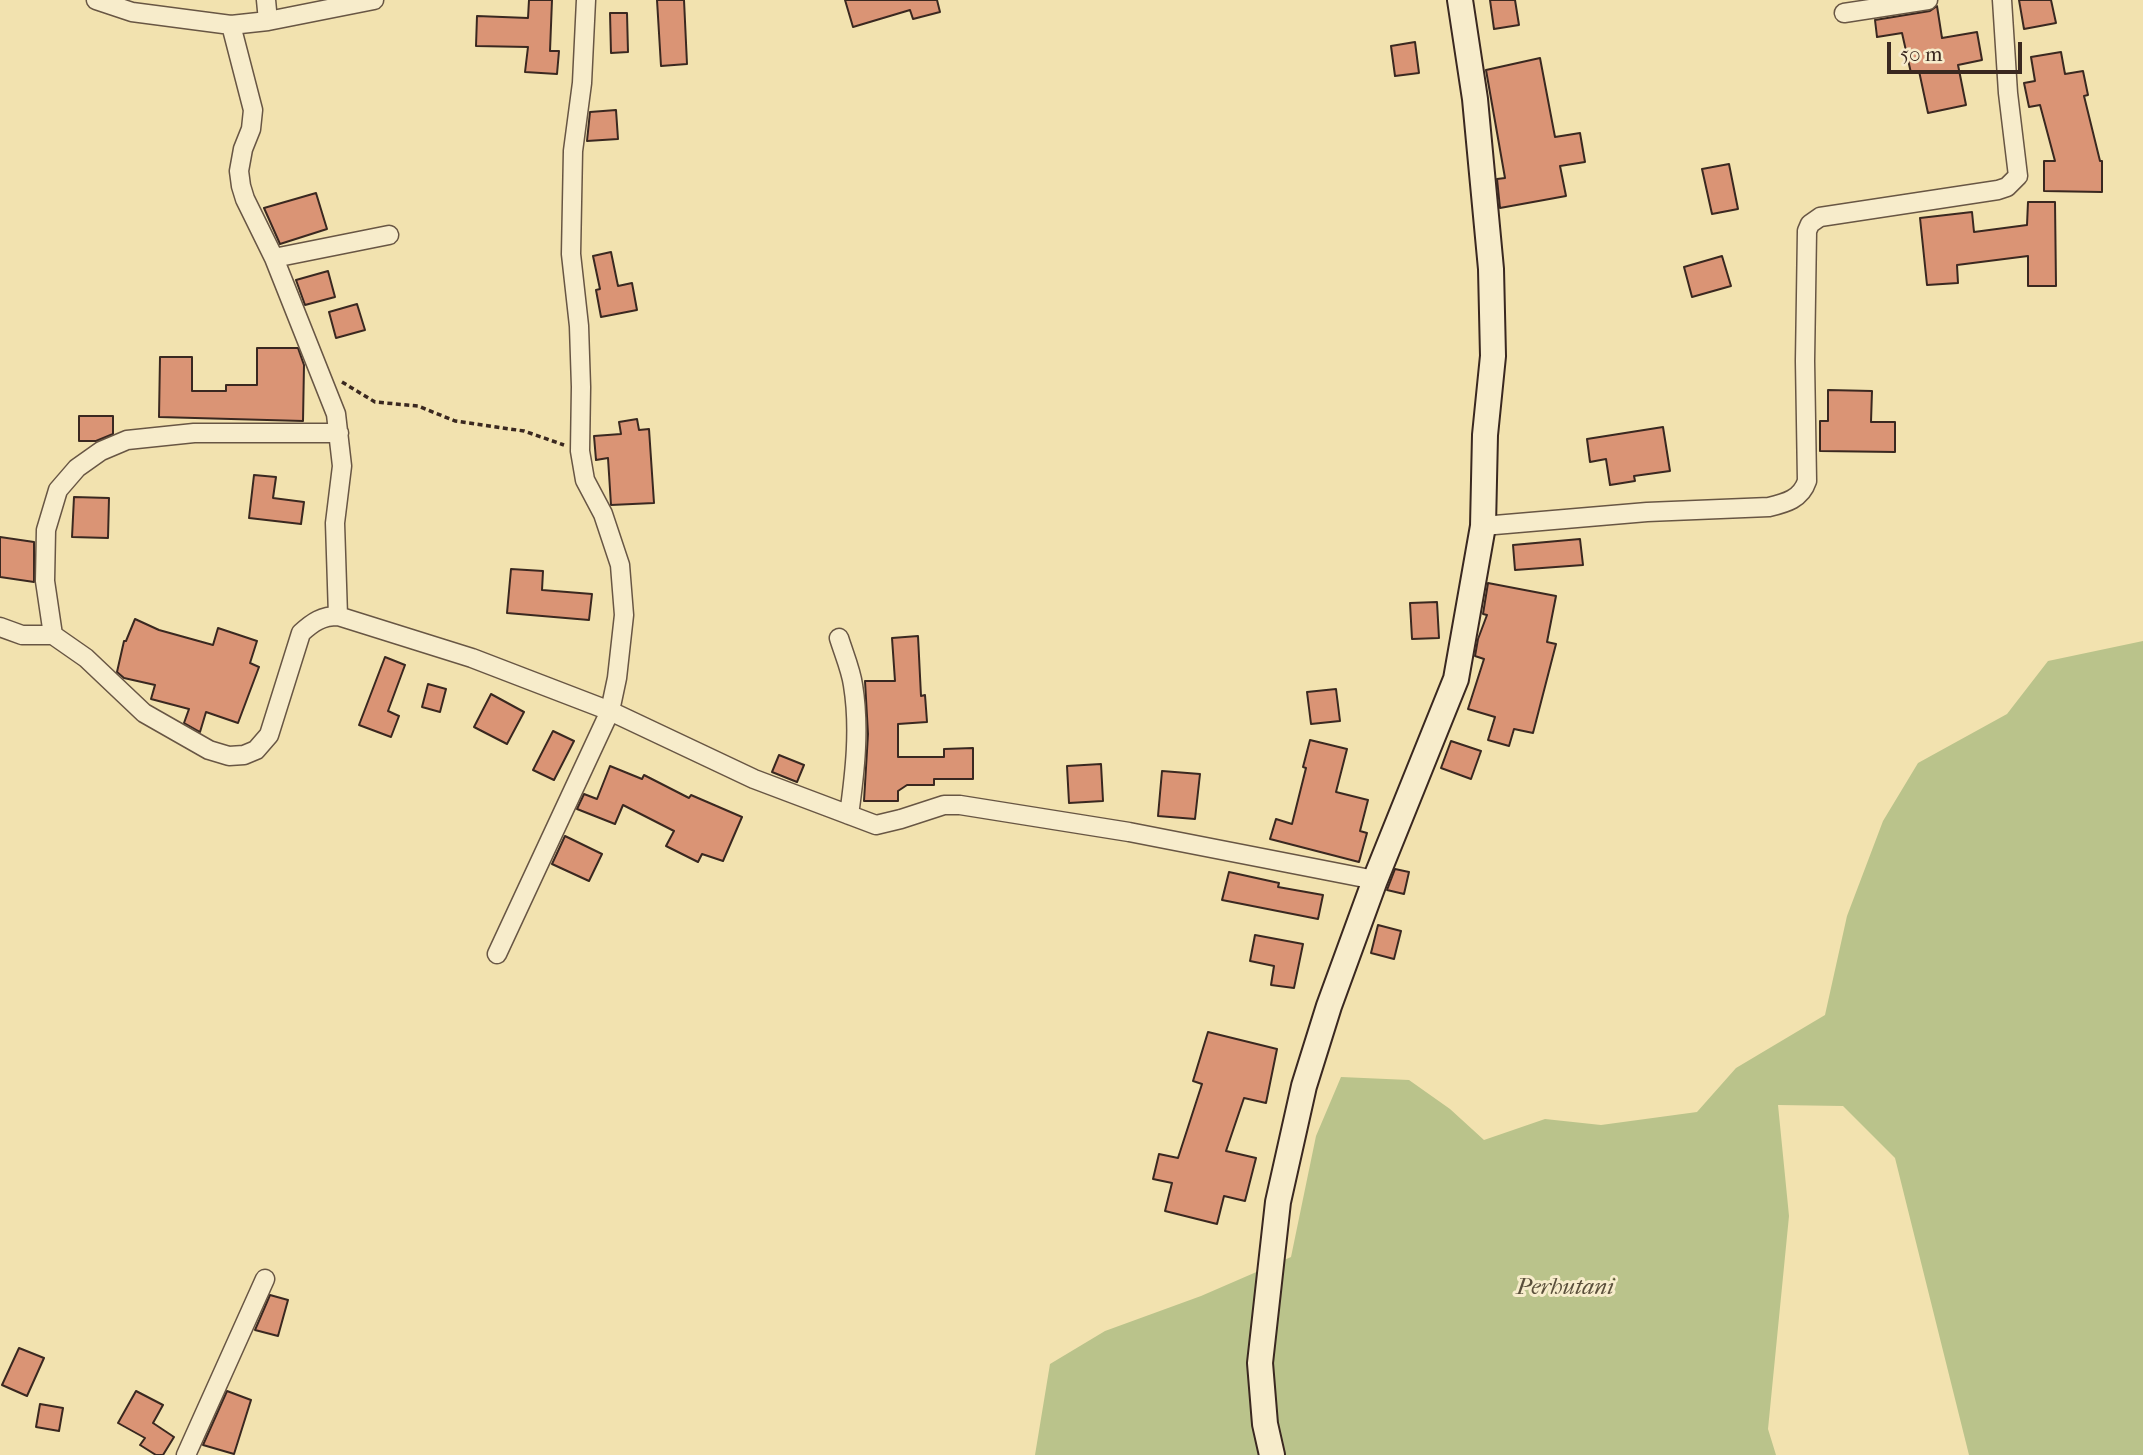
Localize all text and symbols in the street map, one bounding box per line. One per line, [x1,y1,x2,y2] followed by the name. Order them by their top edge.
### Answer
[1891,28,2026,72] scale bar
[1900,42,1943,66] text: 50 m
[1516,1274,1614,1302] park label: Perhutani

